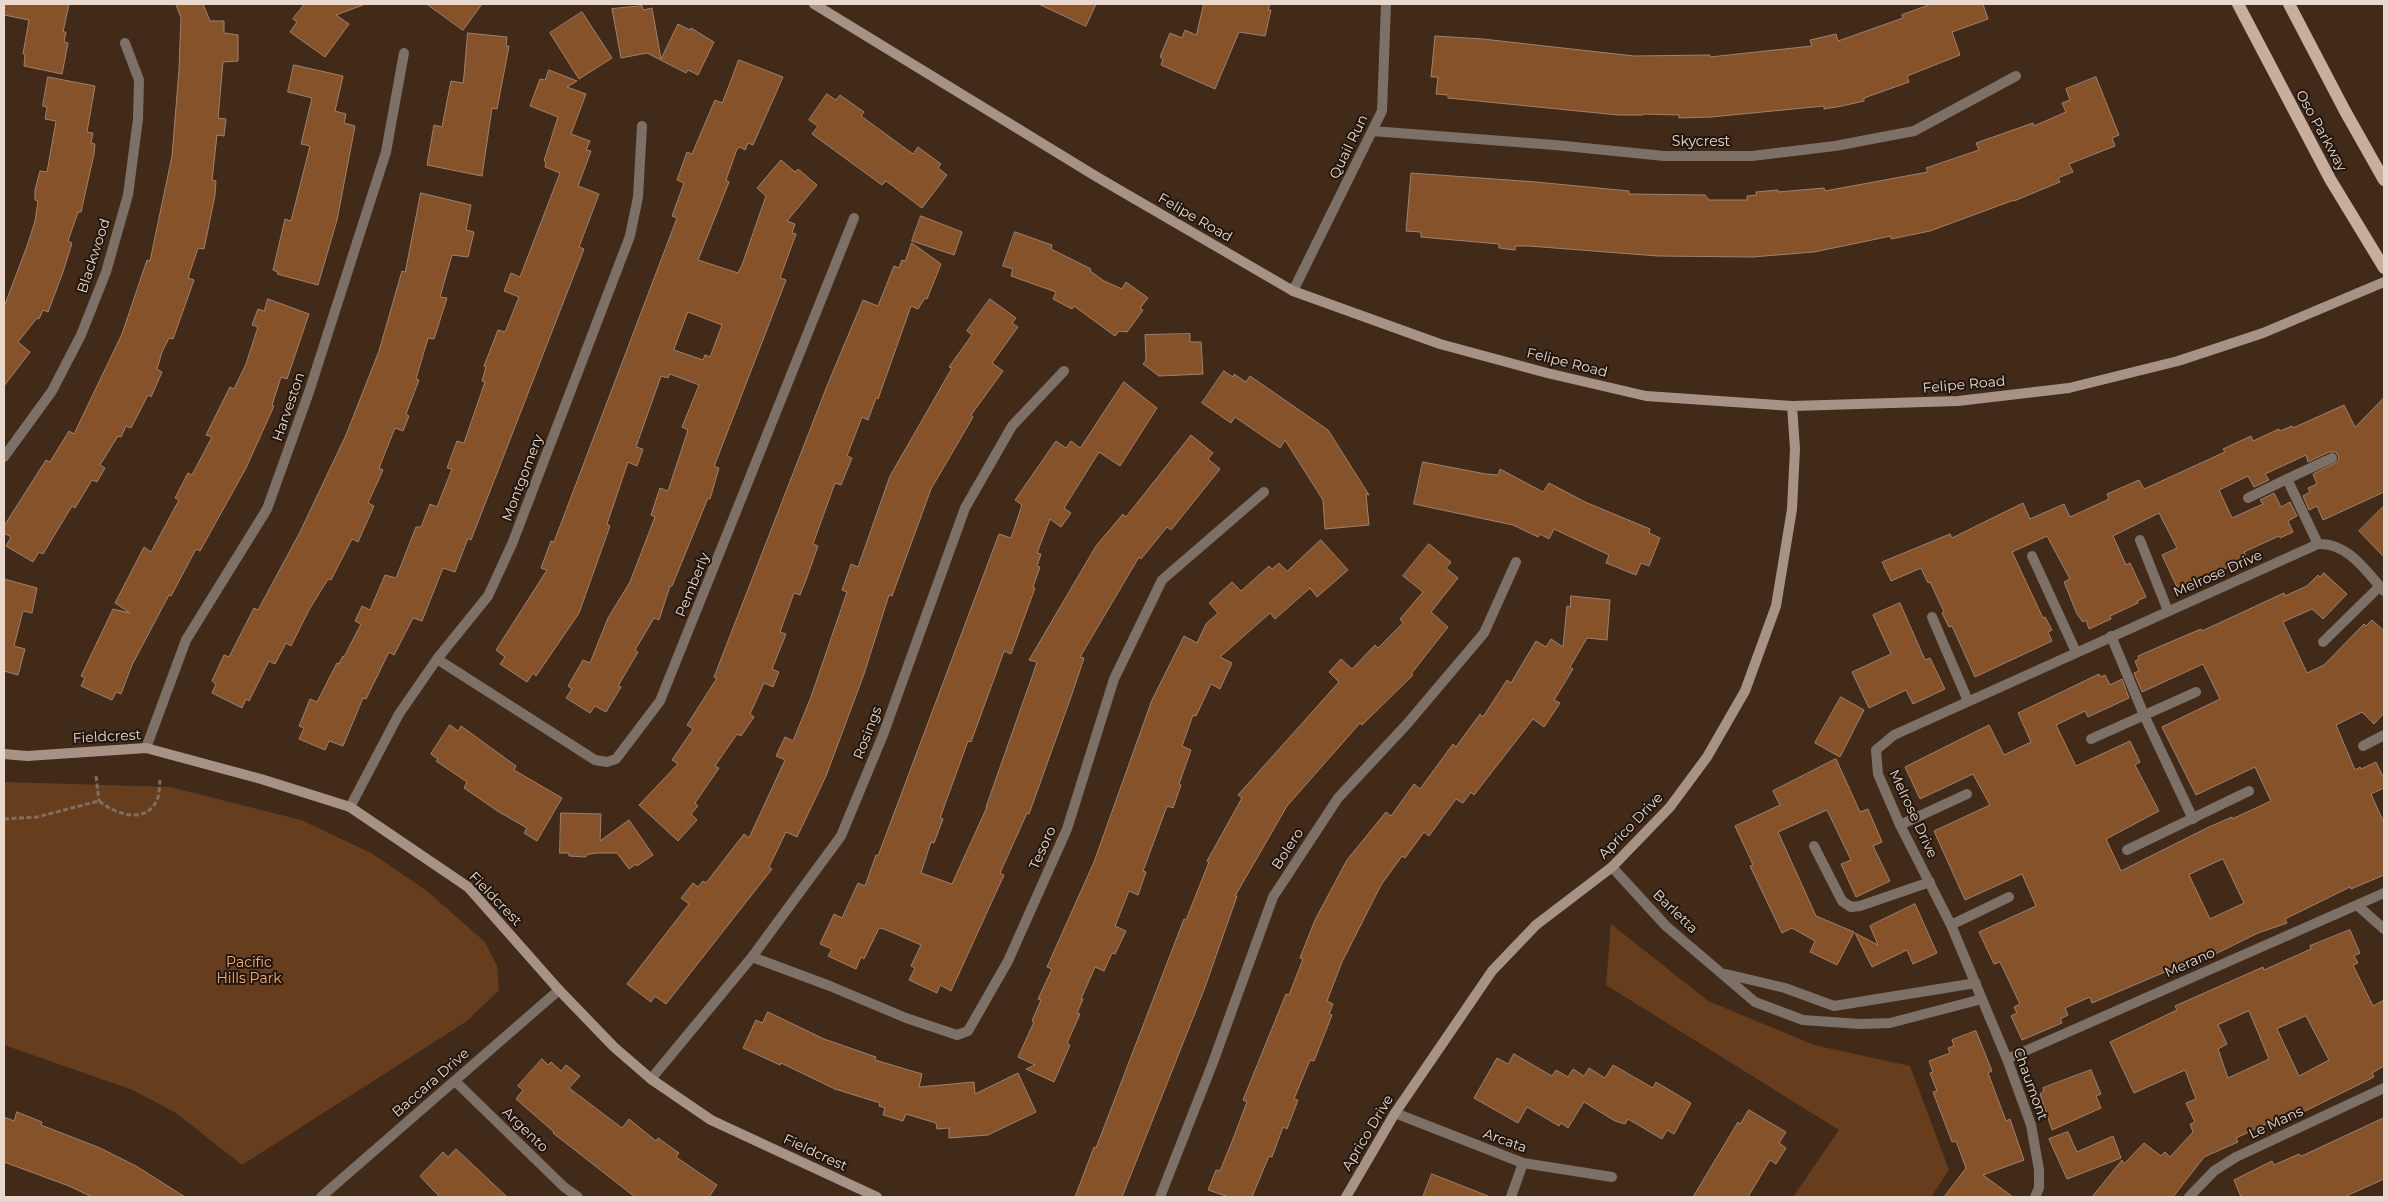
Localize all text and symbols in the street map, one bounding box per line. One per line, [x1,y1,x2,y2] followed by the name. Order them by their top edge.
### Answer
[2292,87,2350,175] street label: Oso Parkway
[1326,112,1372,182] street label: Quail Run
[1672,134,1730,150] street label: Skycrest
[1155,190,1235,246] street label: Felipe Road
[74,217,114,295] street label: Blackwood
[1525,345,1609,381] street label: Felipe Road
[269,370,309,444] street label: Harveston
[1922,373,2006,397] street label: Felipe Road
[499,432,547,524] street label: Montgomery
[2171,547,2265,601] street label: Melrose Drive
[672,550,714,620] street label: Pemberly
[850,704,886,762] street label: Rosings
[72,727,142,747] street label: Fieldcrest
[1885,767,1941,861] street label: Melrose Drive
[1595,789,1667,863] street label: Aprico Drive
[1026,824,1060,872] street label: Tesoro
[1268,825,1308,873] street label: Bolero
[465,868,525,930] street label: Fieldcrest
[1649,887,1701,937] street label: Barletta
[2162,944,2218,982] street label: Merano
[216,955,282,988] park label: Pacific Hills Park
[389,1045,473,1121] street label: Baccara Drive
[2009,1045,2051,1123] street label: Chaumont
[1339,1092,1397,1174] street label: Aprico Drive
[2246,1103,2306,1143] street label: Le Mans
[499,1104,551,1156] street label: Argento
[1481,1125,1529,1157] street label: Arcata
[780,1131,850,1175] street label: Fieldcrest

